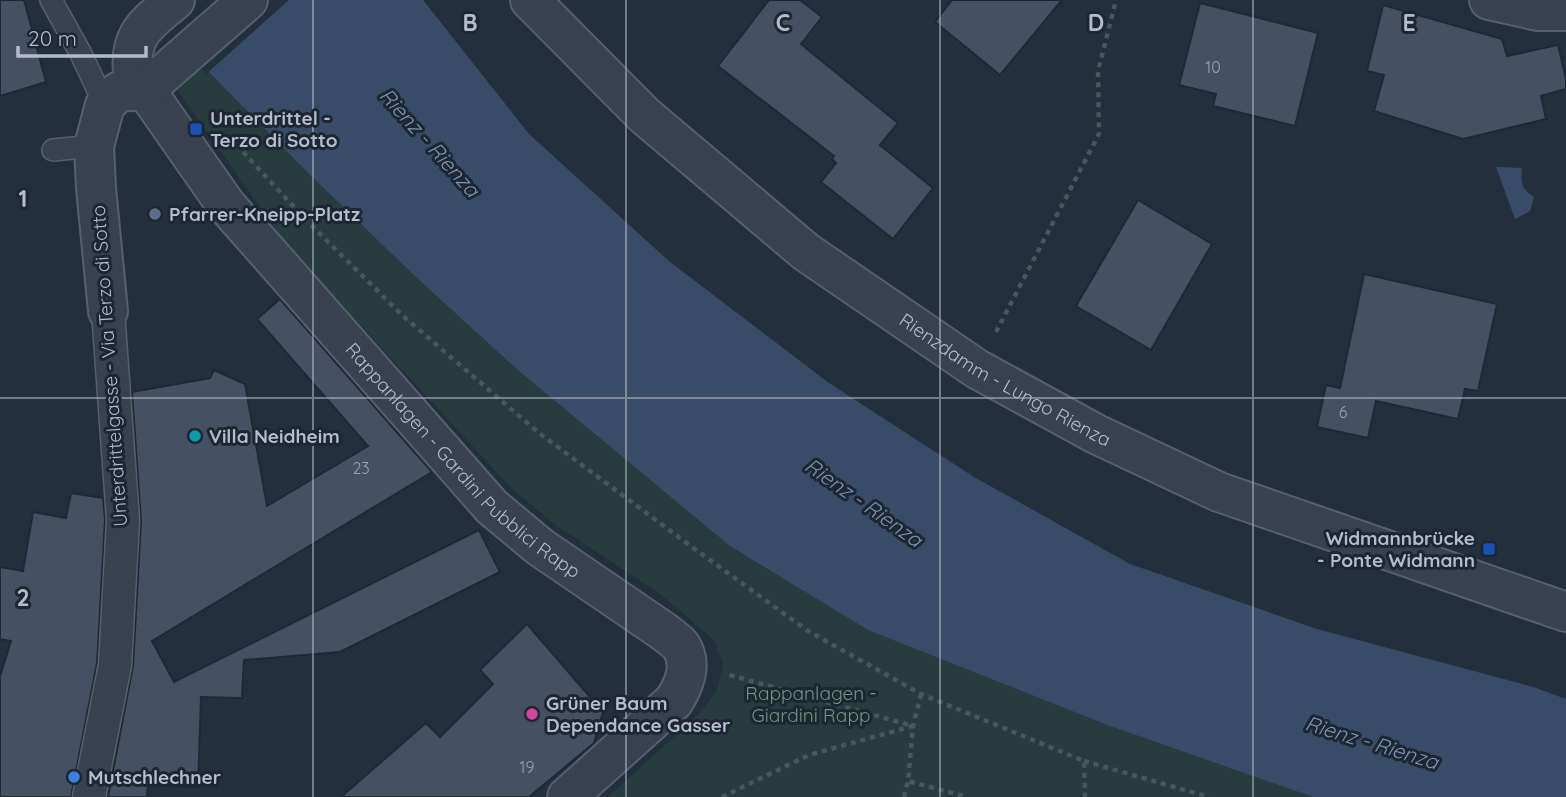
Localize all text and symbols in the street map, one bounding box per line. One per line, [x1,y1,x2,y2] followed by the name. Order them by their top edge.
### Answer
[462,8,478,37] text: B
[776,8,790,37] text: C
[1088,8,1104,37] text: D
[1402,8,1416,37] text: E
[18,14,145,58] scale bar
[28,25,77,51] text: 20 m
[1205,57,1221,77] house number: 10
[374,82,487,203] water label: Rienz - Rienza
[210,106,338,152] place label: Unterdrittel - Terzo di Sotto
[188,121,204,137] marker: Unterdrittel - Terzo di Sotto
[19,184,27,213] text: 1
[169,202,360,226] place label: Pfarrer-Kneipp-Platz
[86,204,132,528] street label: Unterdrittelgasse - Via Terzo di Sotto
[147,206,163,222] marker: Pfarrer-Kneipp-Platz
[895,307,1115,451] street label: Rienzdamm - Lungo Rienza
[341,337,585,583] street label: Rappanlagen - Gardini Pubblici Rapp
[1339,402,1348,422] house number: 6
[209,424,340,448] place label: Villa Neidheim
[187,428,203,444] marker: Villa Neidheim
[800,452,929,553] water label: Rienz - Rienza
[352,458,370,478] house number: 23
[1317,526,1475,572] place label: Widmannbrücke - Ponte Widmann
[1481,541,1497,557] marker: Widmannbrücke - Ponte Widmann
[16,583,30,612] text: 2
[745,681,877,727] park label: Rappanlagen - Giardini Rapp
[546,691,730,737] place label: Grüner Baum Dependance Gasser
[524,706,540,722] marker: Grüner Baum Dependance Gasser
[1302,709,1443,775] water label: Rienz - Rienza
[520,757,534,777] house number: 19
[88,765,221,789] place label: Mutschlechner
[66,769,82,785] marker: Mutschlechner

